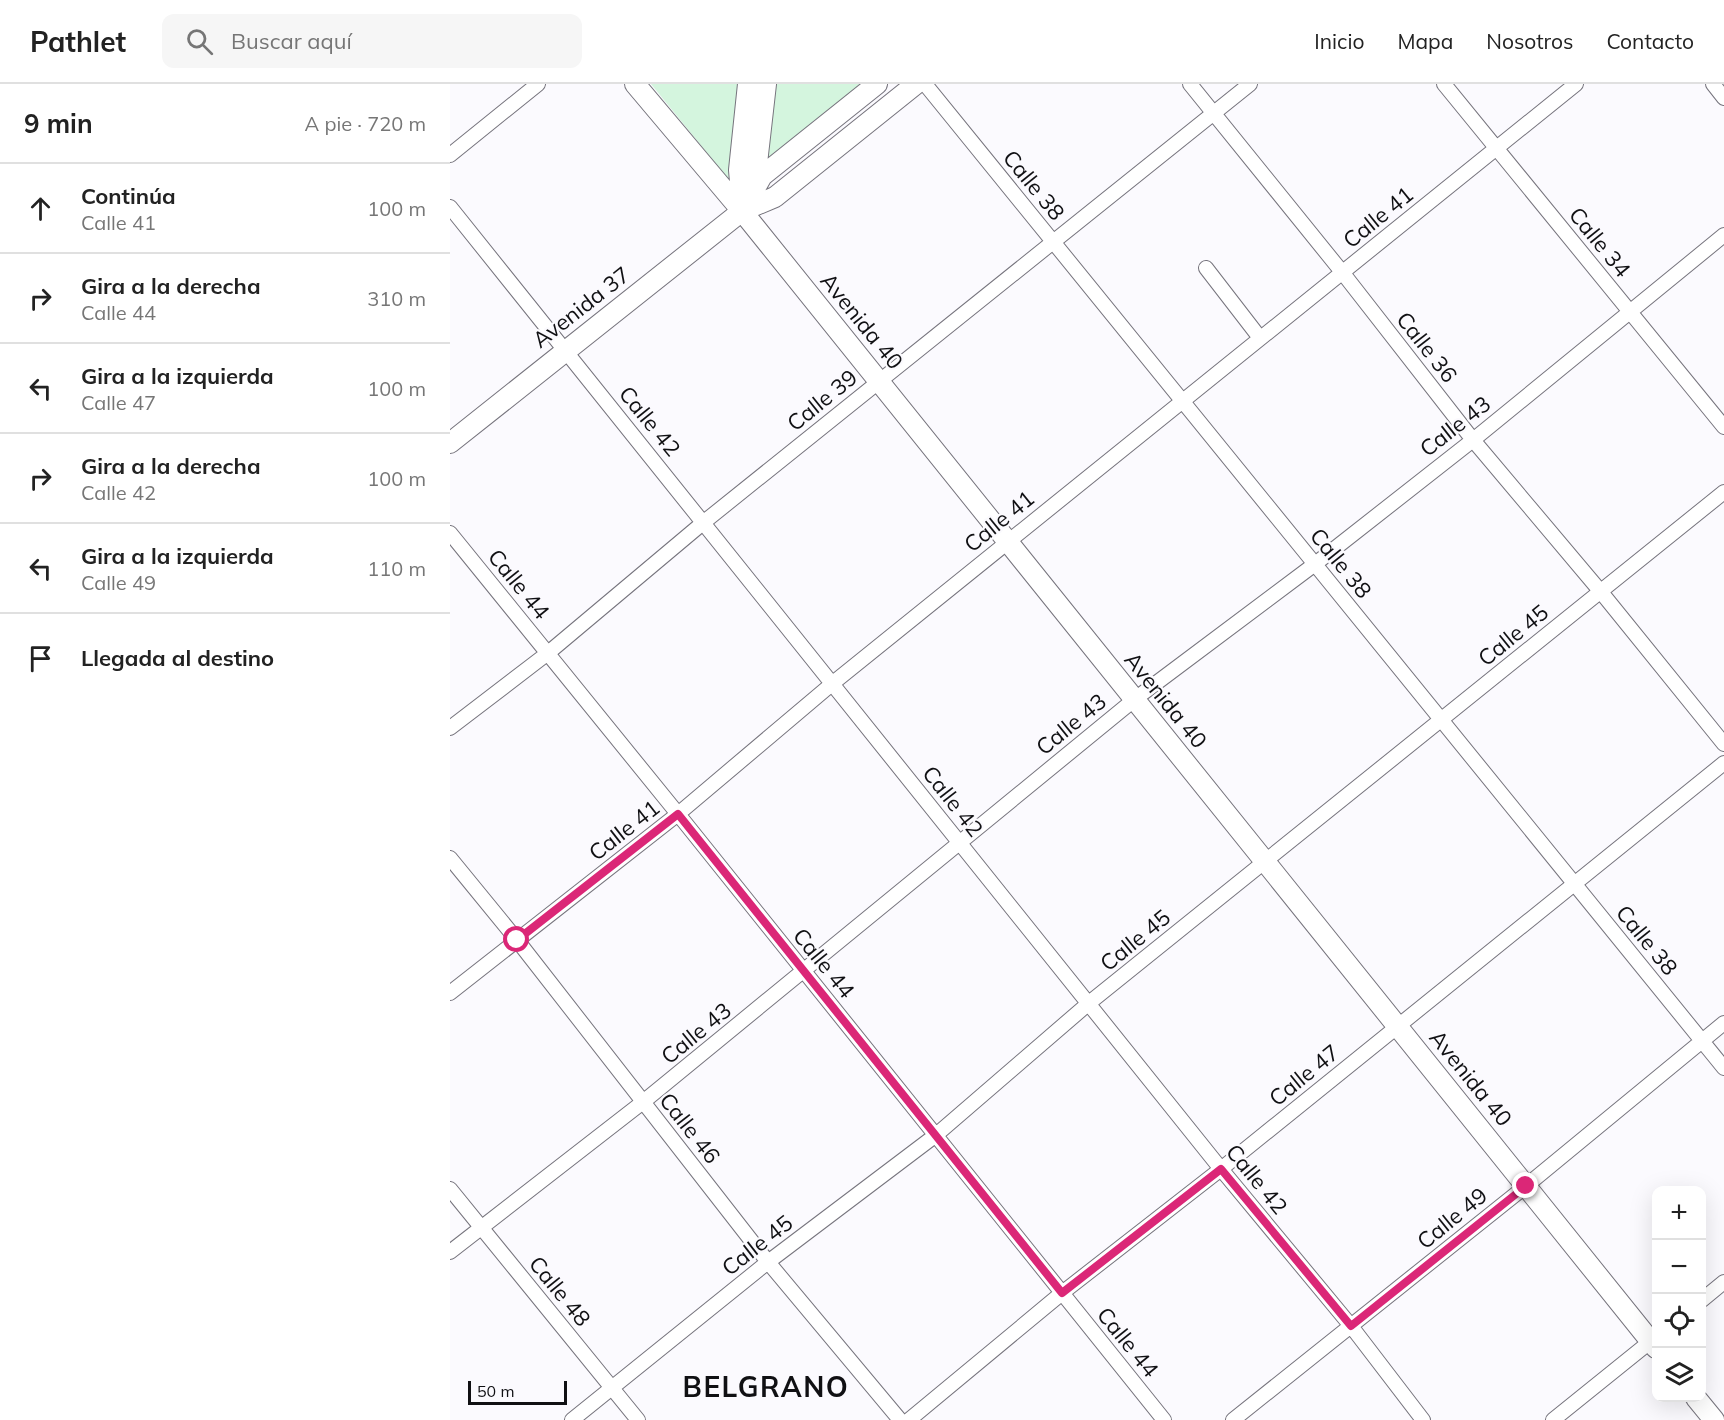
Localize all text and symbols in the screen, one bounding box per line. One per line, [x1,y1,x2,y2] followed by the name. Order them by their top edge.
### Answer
[162,14,582,68] search box
[30,24,126,59] text: Pathlet
[183,25,216,58] icon: search
[231,27,352,55] text: Buscar aquí
[1314,28,1364,54] text: Inicio
[1397,28,1453,54] text: Mapa
[1486,28,1573,54] text: Nosotros
[1606,28,1694,54] text: Contacto
[24,107,93,140] text: 9 min
[305,111,426,136] text: A pie · 720 m
[997,144,1071,226] street label: Calle 38
[1337,180,1419,254] street label: Calle 41
[81,182,176,210] text: Continúa
[24,192,57,225] icon: ahead
[367,196,426,221] text: 100 m
[1563,201,1637,283] street label: Calle 34
[81,210,156,235] text: Calle 41
[527,260,635,354] street label: Avenida 37
[815,267,909,375] street label: Avenida 40
[81,272,261,300] text: Gira a la derecha
[24,282,57,315] icon: right
[367,286,426,311] text: 310 m
[81,300,156,325] text: Calle 44
[1391,306,1463,388] street label: Calle 36
[81,362,274,390] text: Gira a la izquierda
[781,363,863,437] street label: Calle 39
[24,372,57,405] icon: left
[367,376,426,401] text: 100 m
[613,380,687,462] street label: Calle 42
[81,390,156,415] text: Calle 47
[1414,390,1496,462] street label: Calle 43
[81,452,261,480] text: Gira a la derecha
[24,462,57,495] icon: right
[367,466,426,491] text: 100 m
[81,480,156,505] text: Calle 42
[958,484,1040,558] street label: Calle 41
[1304,522,1378,604] street label: Calle 38
[81,542,274,570] text: Gira a la izquierda
[482,543,556,625] street label: Calle 44
[24,552,57,585] icon: left
[367,556,426,581] text: 110 m
[81,570,156,595] text: Calle 49
[1472,598,1554,672] street label: Calle 45
[24,642,57,675] icon: arrive
[81,644,274,672] text: Llegada al destino
[1119,646,1213,754] street label: Avenida 40
[1030,687,1112,761] street label: Calle 43
[917,760,989,842] street label: Calle 42
[583,794,665,866] street label: Calle 41
[1610,899,1684,981] street label: Calle 38
[1094,903,1176,977] street label: Calle 45
[787,922,861,1004] street label: Calle 44
[503,926,529,952] route start
[655,996,737,1070] street label: Calle 43
[1424,1024,1518,1132] street label: Avenida 40
[1263,1038,1345,1112] street label: Calle 47
[654,1087,726,1169] street label: Calle 46
[1220,1138,1294,1220] street label: Calle 42
[1512,1172,1538,1198] route end
[1411,1181,1493,1255] street label: Calle 49
[1652,1186,1706,1402] map controls
[1652,1186,1706,1240] button: +
[716,1209,798,1281] street label: Calle 45
[1652,1240,1706,1294] button: −
[523,1250,597,1332] street label: Calle 48
[1652,1294,1706,1348] button: locate
[1091,1301,1165,1383] street label: Calle 44
[1652,1348,1706,1402] button: layers
[683,1369,849,1404] district label: BELGRANO
[468,1378,567,1406] scale bar
[477,1381,514,1401] text: 50 m

